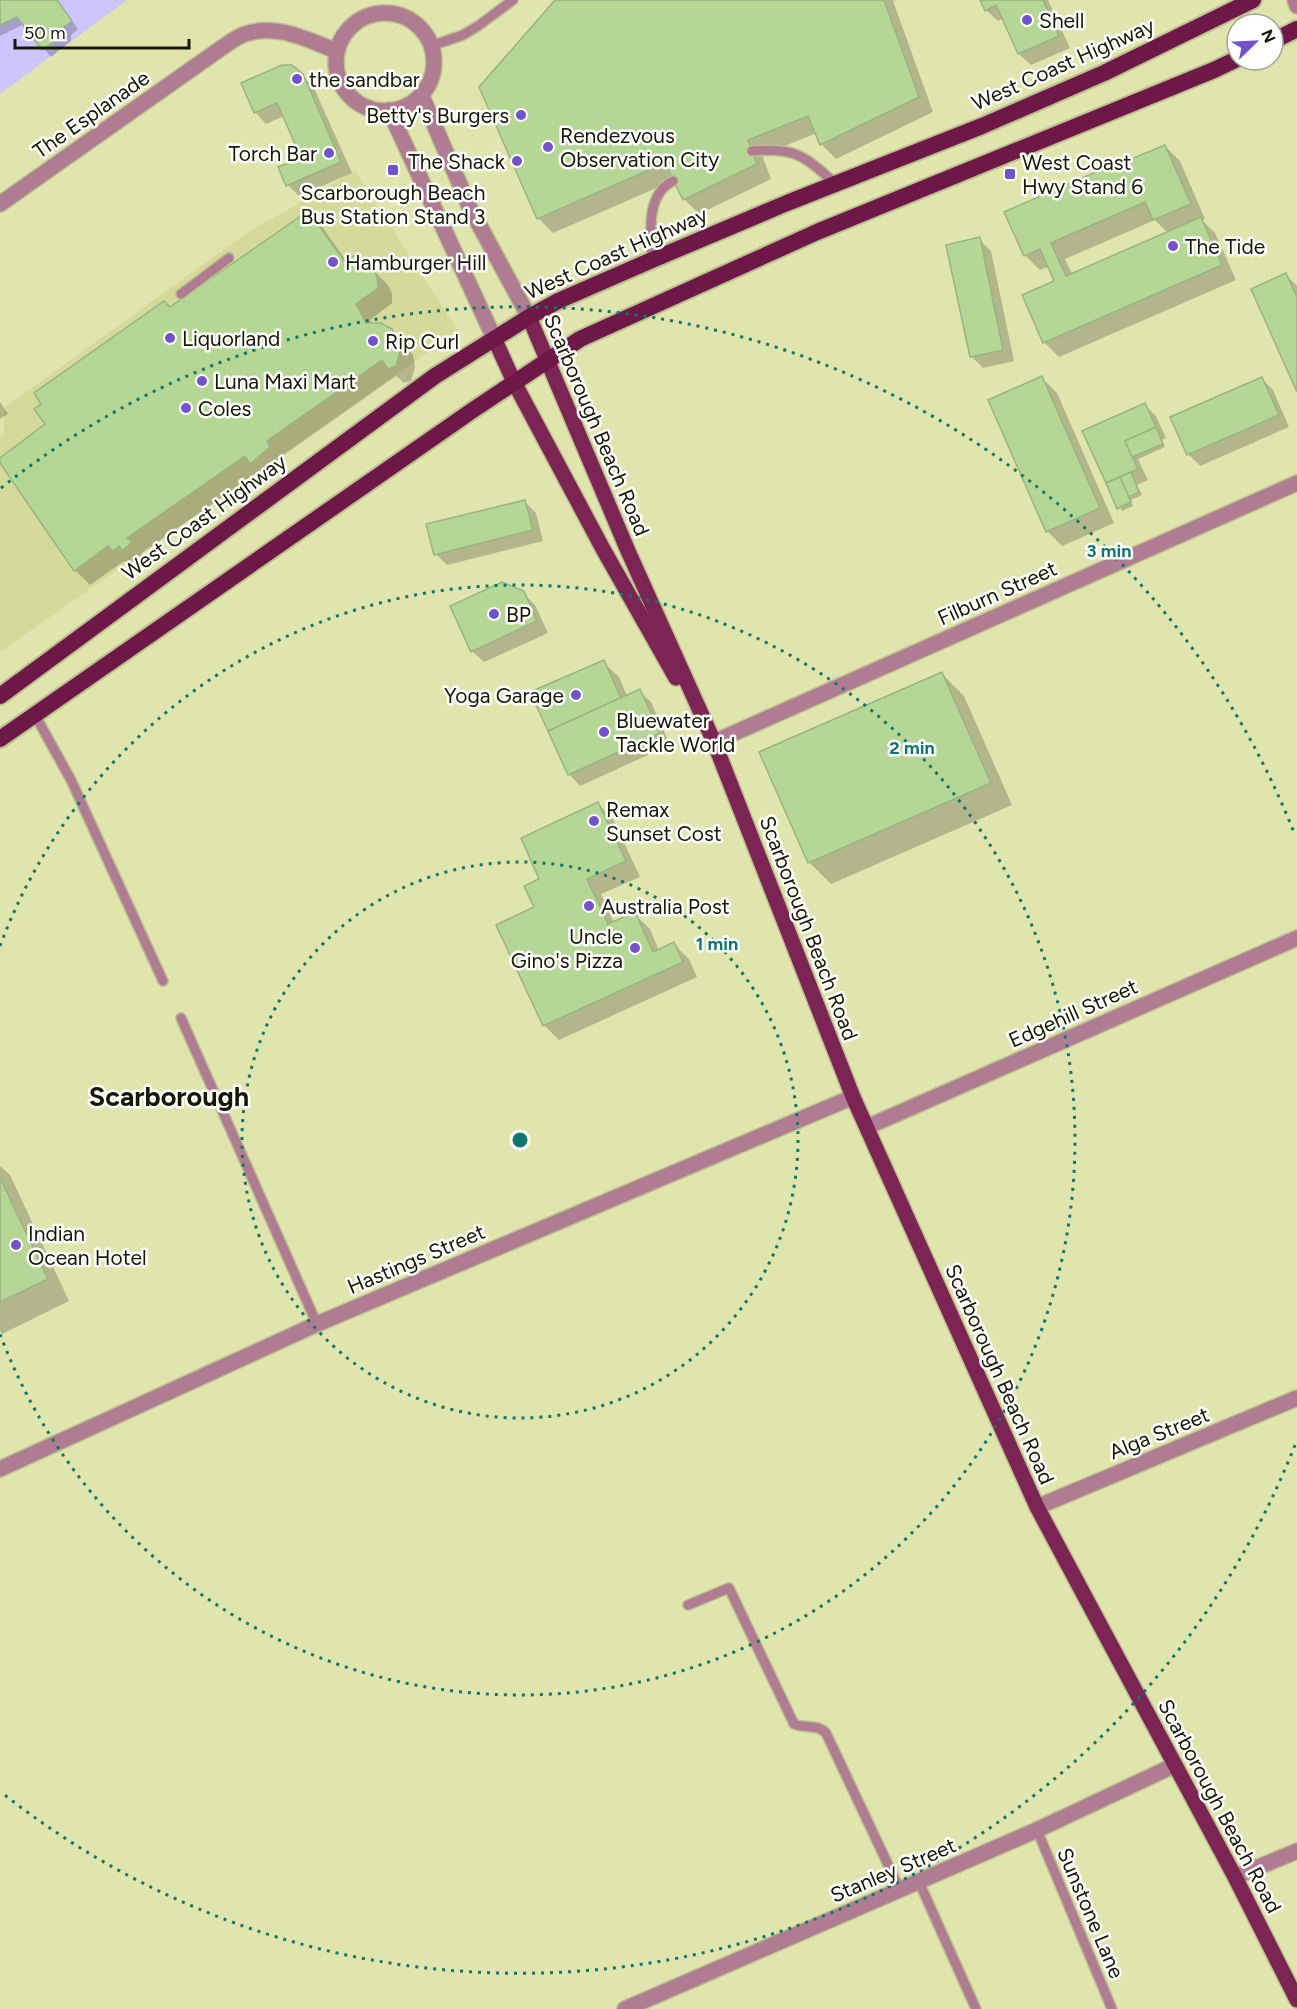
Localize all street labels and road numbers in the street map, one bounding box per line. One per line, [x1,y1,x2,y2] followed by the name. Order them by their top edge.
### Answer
[968,13,1158,115] street label: West Coast Highway
[28,65,154,163] street label: The Esplanade
[521,202,711,304] street label: West Coast Highway
[539,310,655,540] street label: Scarborough Beach Road
[117,449,291,585] street label: West Coast Highway
[934,556,1060,630] street label: Filburn Street
[755,812,863,1044] street label: Scarborough Beach Road
[1005,973,1141,1053] street label: Edgehill Street
[344,1219,489,1299] street label: Hastings Street
[940,1260,1060,1488] street label: Scarborough Beach Road
[1105,1402,1213,1464] street label: Alga Street
[1153,1695,1287,1917] street label: Scarborough Beach Road
[826,1832,960,1908] street label: Stanley Street
[1052,1844,1130,1982] street label: Sunstone Lane

